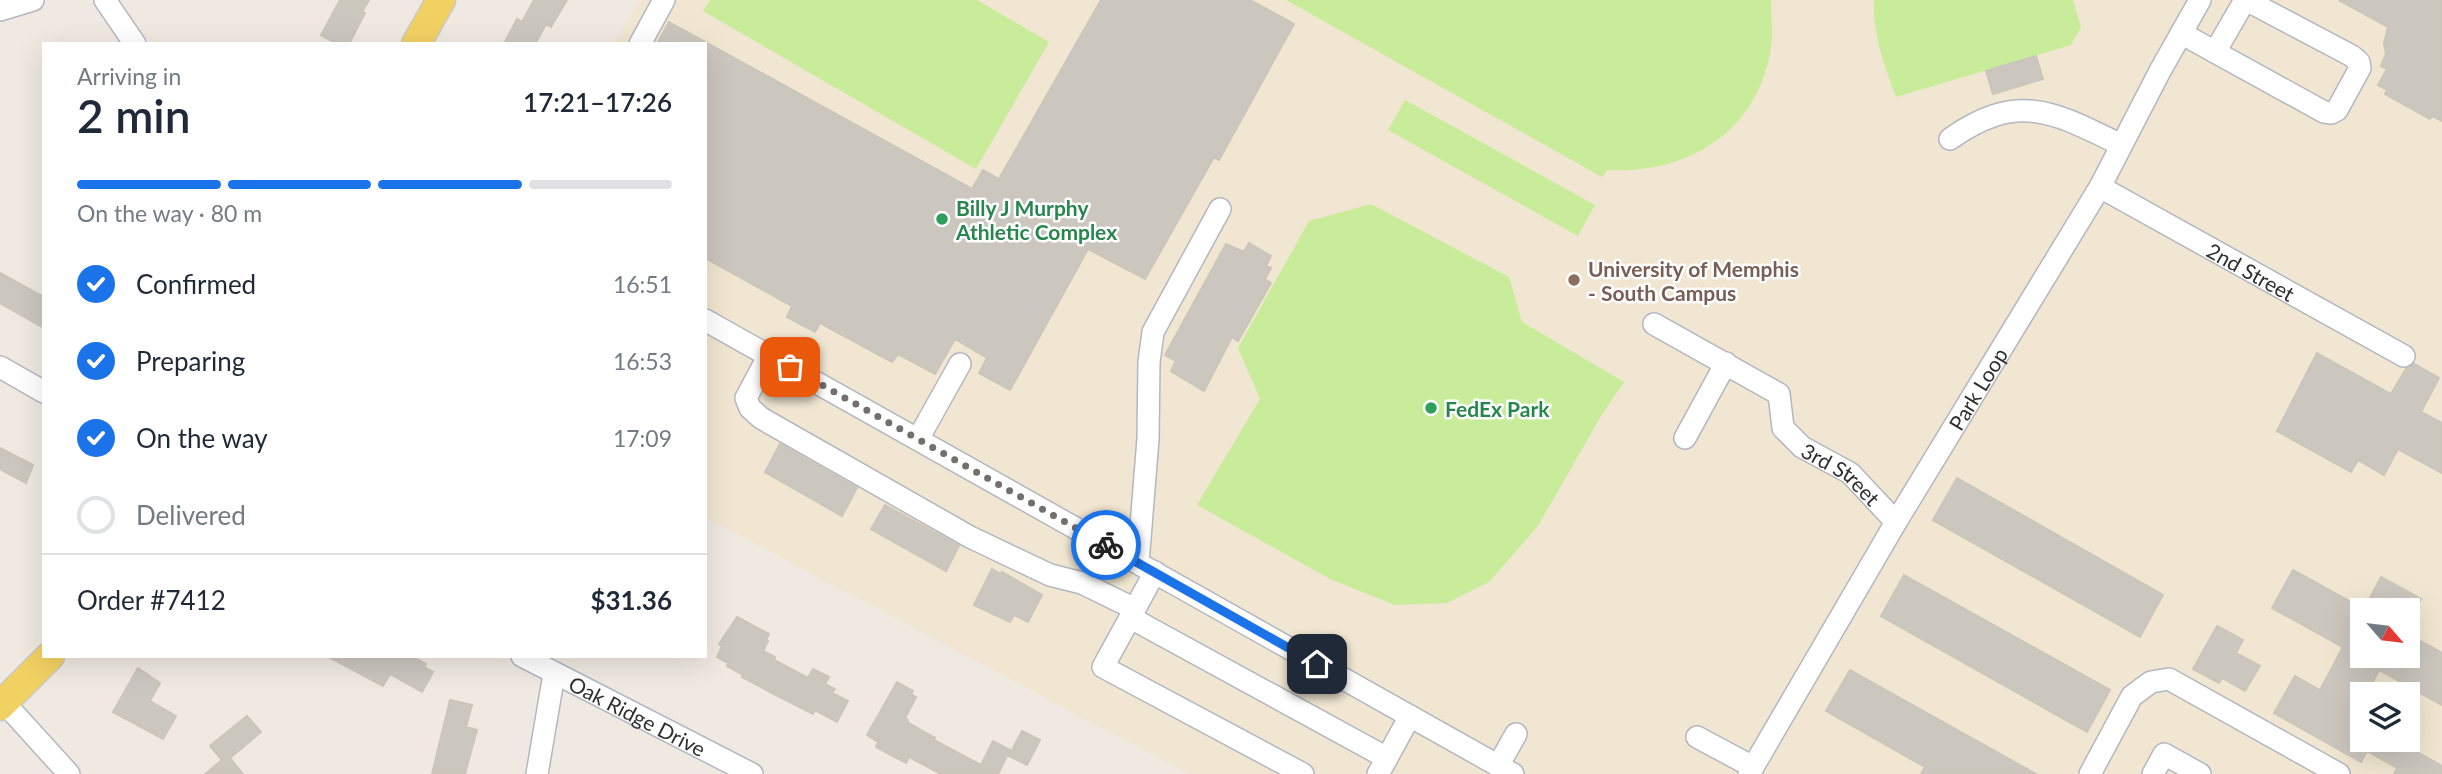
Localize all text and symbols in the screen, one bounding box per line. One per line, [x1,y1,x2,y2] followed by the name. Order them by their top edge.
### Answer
[77,62,181,90] text: Arriving in
[523,86,672,118] text: 17:21–17:26
[77,88,191,143] text: 2 min
[955,195,1117,244] place label: Billy J Murphy Athletic Complex
[77,199,262,227] text: On the way · 80 m
[934,211,950,227] marker: Billy J Murphy Athletic Complex
[2203,237,2300,306] street label: 2nd Street
[1588,256,1799,305] place label: University of Memphis - South Campus
[77,265,115,303] icon: check
[136,268,256,300] text: Confirmed
[613,270,672,298] text: 16:51
[1566,272,1582,288] marker: University of Memphis - South Campus
[760,337,820,397] pin
[77,342,115,380] icon: check
[1943,343,2012,434] street label: Park Loop
[136,345,245,377] text: Preparing
[613,347,672,375] text: 16:53
[771,348,809,386] icon: bag
[1445,396,1550,421] place label: FedEx Park
[1423,400,1439,416] marker: FedEx Park
[77,419,115,457] icon: check
[136,422,268,454] text: On the way
[613,424,672,452] text: 17:09
[1798,437,1886,510] street label: 3rd Street
[136,499,246,531] text: Delivered
[1071,510,1141,580] courier
[1087,526,1125,564] icon: bike
[77,584,226,616] text: Order #7412
[590,584,672,616] text: $31.36
[2350,598,2420,668] north arrow
[2350,598,2420,752] map controls
[1287,634,1347,694] pin
[1298,645,1336,683] icon: home
[565,670,710,761] street label: Oak Ridge Drive
[2350,682,2420,752] button: layers

